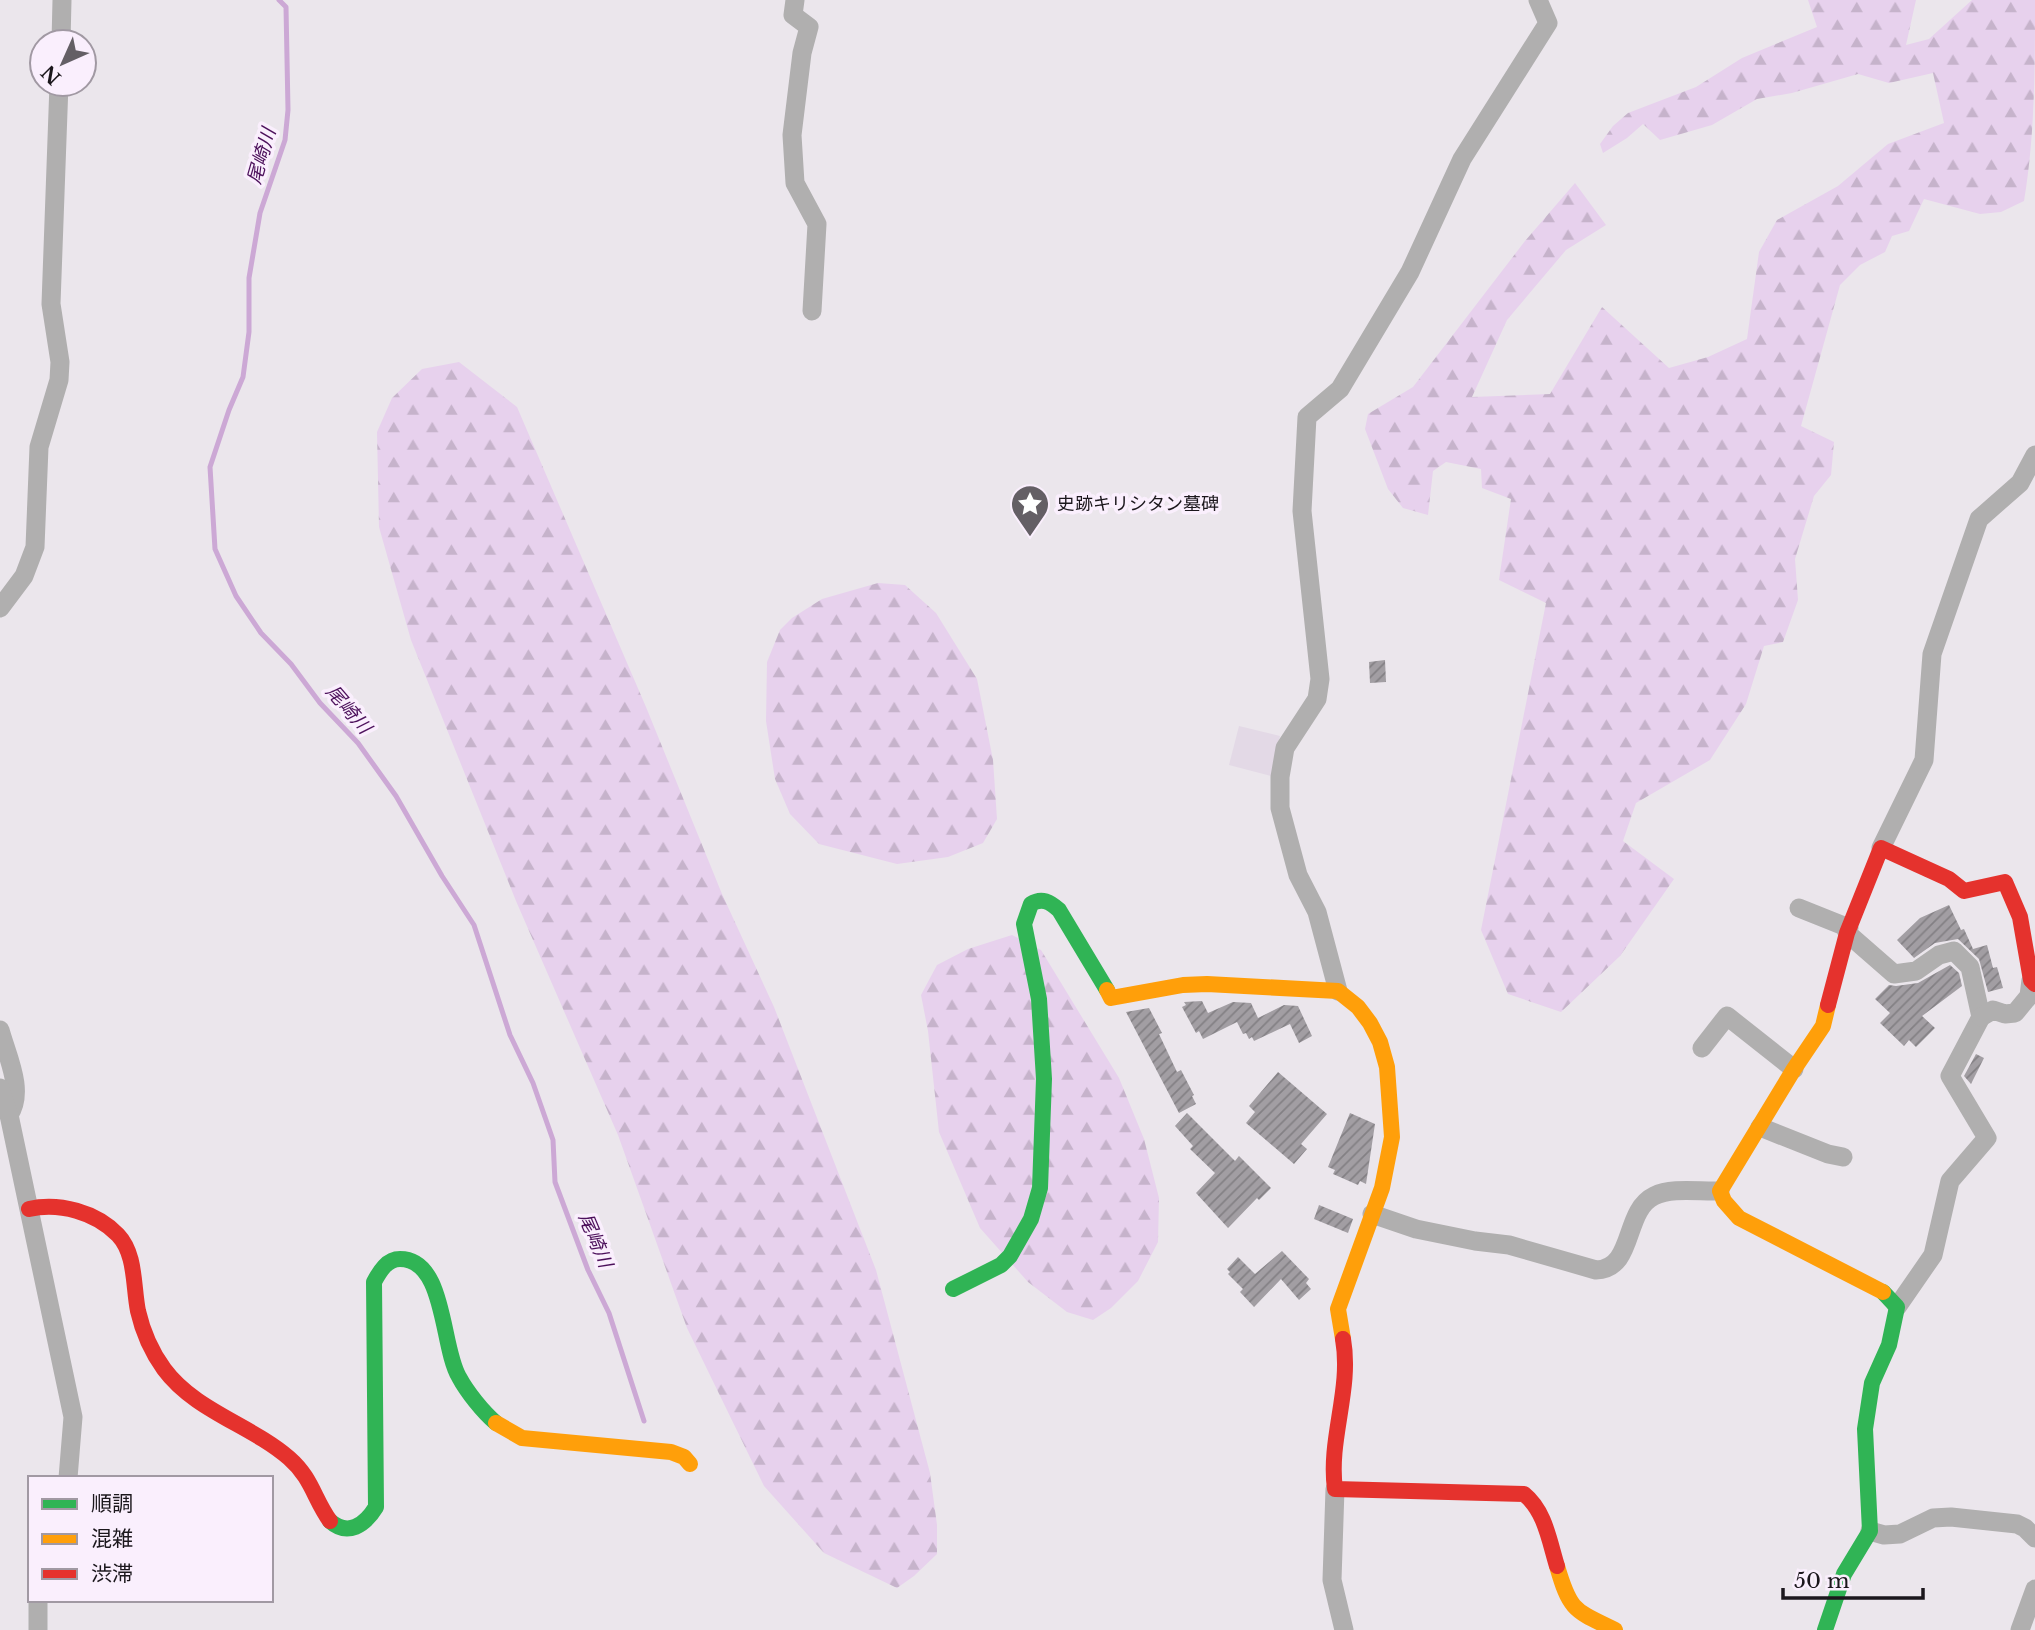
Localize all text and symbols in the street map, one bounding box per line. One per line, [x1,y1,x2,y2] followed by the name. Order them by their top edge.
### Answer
[28,28,98,98] north arrow
[37,60,66,89] text: N
[243,124,281,187] water label: 尾崎川
[1009,483,1051,538] place icon: 史跡キリシタン墓碑
[1057,493,1219,515] place label: 史跡キリシタン墓碑
[321,680,377,740] water label: 尾崎川
[574,1209,618,1273] water label: 尾崎川
[28,1476,273,1602] legend
[91,1491,133,1517] text: 順調
[91,1526,133,1552] text: 混雑
[1783,1556,1923,1600] scale bar
[91,1561,133,1587] text: 渋滞
[1794,1568,1850,1594] text: 50 m

